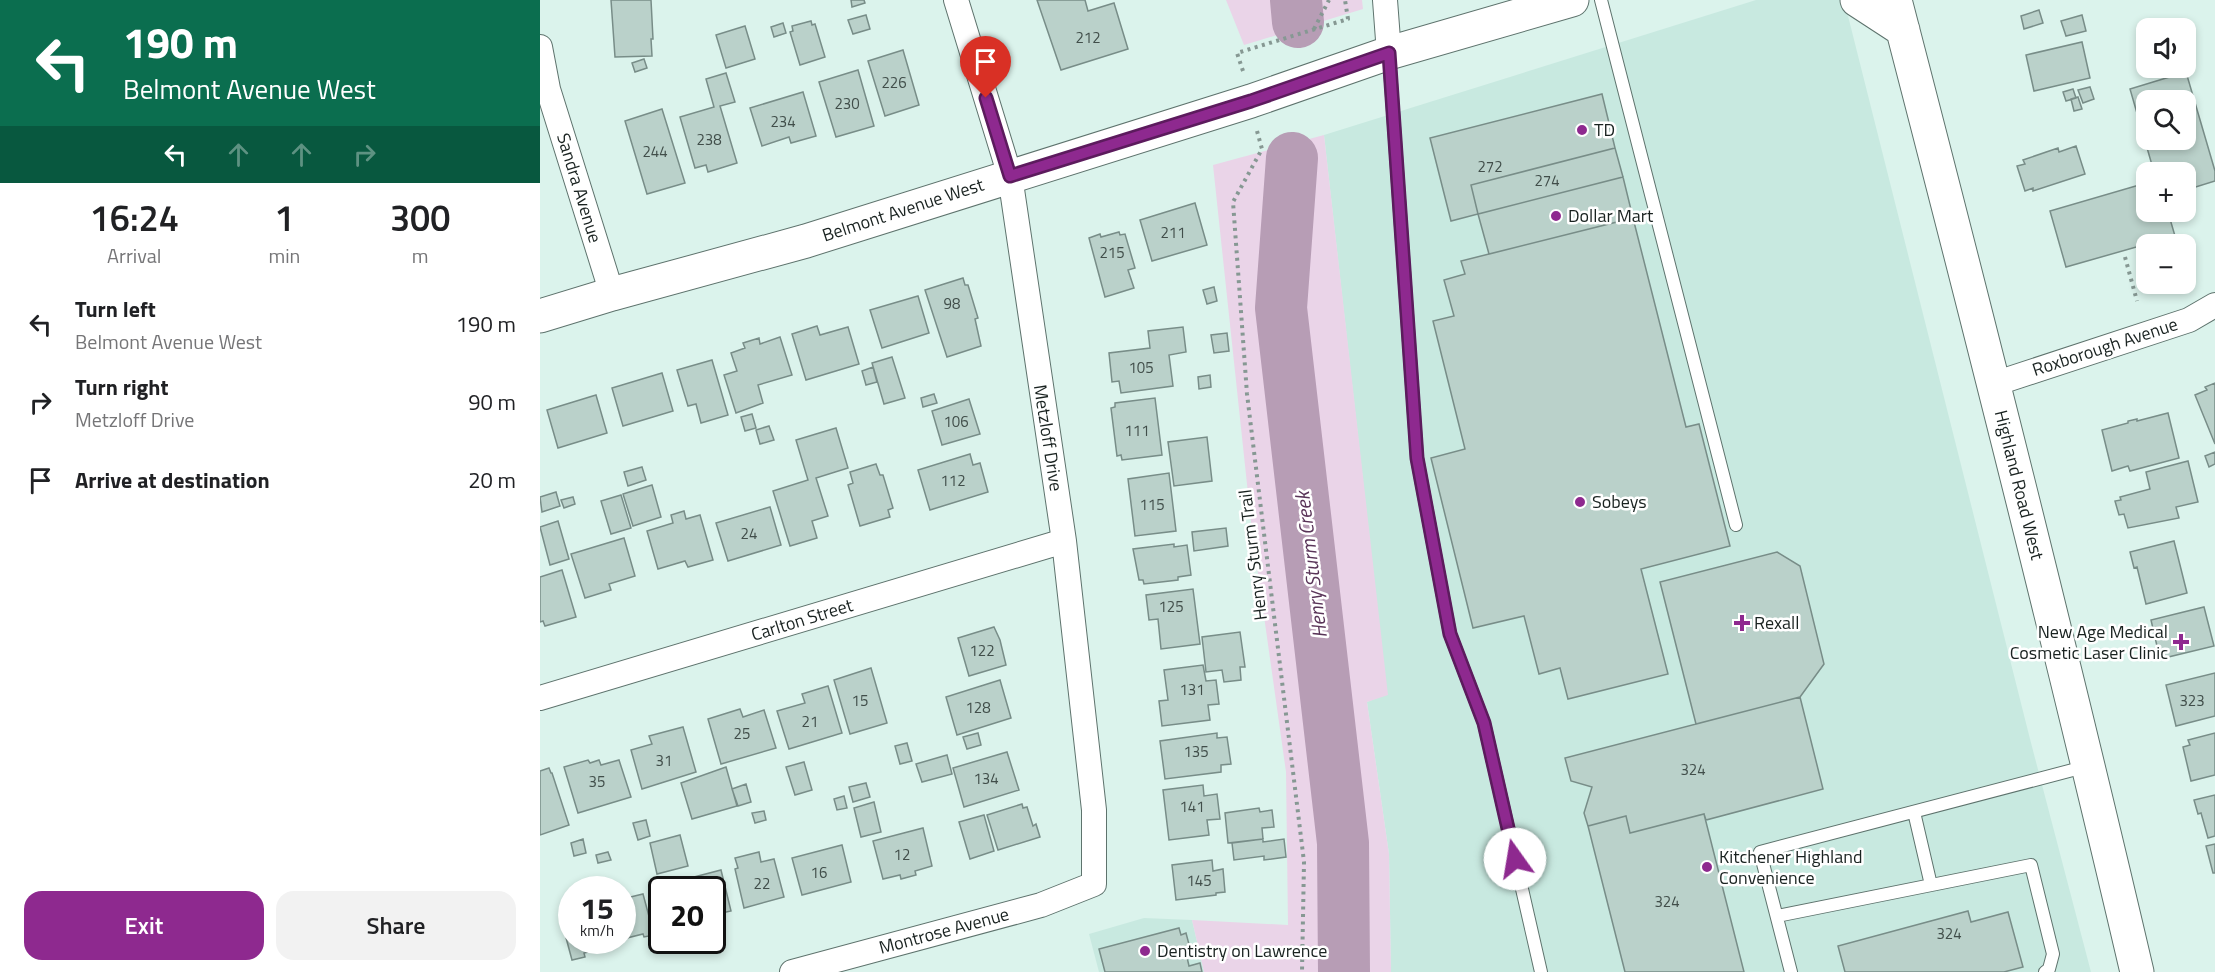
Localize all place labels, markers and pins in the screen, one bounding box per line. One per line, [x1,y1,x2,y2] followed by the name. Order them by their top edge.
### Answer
[960,36,1011,98] pin
[1594,116,1615,143] place label: TD
[1575,123,1589,137] marker: TD
[1568,202,1654,229] place label: Dollar Mart
[1549,209,1563,223] marker: Dollar Mart
[1592,488,1647,515] place label: Sobeys
[1573,495,1587,509] marker: Sobeys
[1754,609,1799,636] place label: Rexall
[1735,616,1749,630] marker: Rexall
[2010,618,2168,666] place label: New Age Medical Cosmetic Laser Clinic
[2172,633,2190,651] marker: New Age Medical Cosmetic Laser Clinic
[1719,843,1862,891] place label: Kitchener Highland Convenience
[1700,860,1714,874] marker: Kitchener Highland Convenience
[1157,937,1327,964] place label: Dentistry on Lawrence
[1138,944,1152,958] marker: Dentistry on Lawrence

